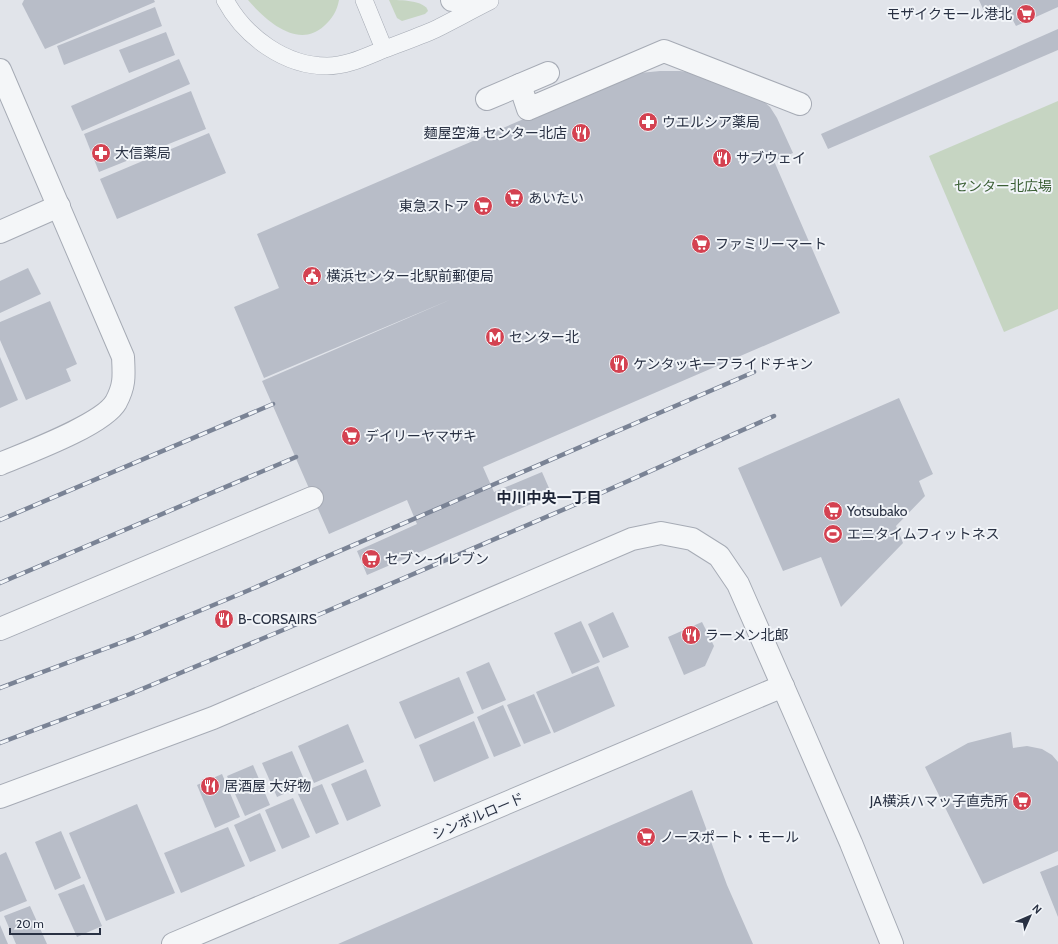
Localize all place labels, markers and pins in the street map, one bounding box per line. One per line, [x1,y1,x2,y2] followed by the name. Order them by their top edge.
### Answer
[1015,3,1037,25] supermarket icon: モザイクモール港北
[886,5,1012,23] place label: モザイクモール港北
[637,111,659,133] pharmacy icon: ウエルシア薬局
[662,113,760,131] place label: ウエルシア薬局
[570,122,592,144] restaurant icon: 麺屋空海 センター北店
[424,124,567,142] place label: 麺屋空海 センター北店
[90,142,112,164] pharmacy icon: 大信薬局
[115,144,171,162] place label: 大信薬局
[711,147,733,169] restaurant icon: サブウェイ
[736,149,806,167] place label: サブウェイ
[503,187,525,209] supermarket icon: あいたい
[528,189,584,207] place label: あいたい
[472,195,494,217] supermarket icon: 東急ストア
[399,197,469,215] place label: 東急ストア
[690,233,712,255] supermarket icon: ファミリーマート
[715,235,827,253] place label: ファミリーマート
[301,265,323,287] public building icon: 横浜センター北駅前郵便局
[326,267,494,285] place label: 横浜センター北駅前郵便局
[484,326,506,348] metro station icon: センター北
[509,328,579,346] place label: センター北
[608,353,630,375] restaurant icon: ケンタッキーフライドチキン
[633,355,813,373] place label: ケンタッキーフライドチキン
[340,425,362,447] supermarket icon: デイリーヤマザキ
[365,427,477,445] place label: デイリーヤマザキ
[822,500,844,522] supermarket icon: Yotsubako
[846,502,908,520] place label: Yotsubako
[822,523,844,545] sports icon: エニタイムフィットネス
[847,525,1000,543] place label: エニタイムフィットネス
[360,548,382,570] supermarket icon: セブン-イレブン
[385,550,489,568] place label: セブン-イレブン
[213,608,235,630] restaurant icon: B-CORSAIRS
[238,610,317,628] place label: B-CORSAIRS
[680,624,702,646] restaurant icon: ラーメン北郎
[705,626,788,644] place label: ラーメン北郎
[199,775,221,797] restaurant icon: 居酒屋 大好物
[224,777,311,795] place label: 居酒屋 大好物
[1011,790,1033,812] supermarket icon: JA横浜ハマッ子直売所
[869,792,1008,810] place label: JA横浜ハマッ子直売所
[635,826,657,848] supermarket icon: ノースポート・モール
[660,828,799,846] place label: ノースポート・モール

